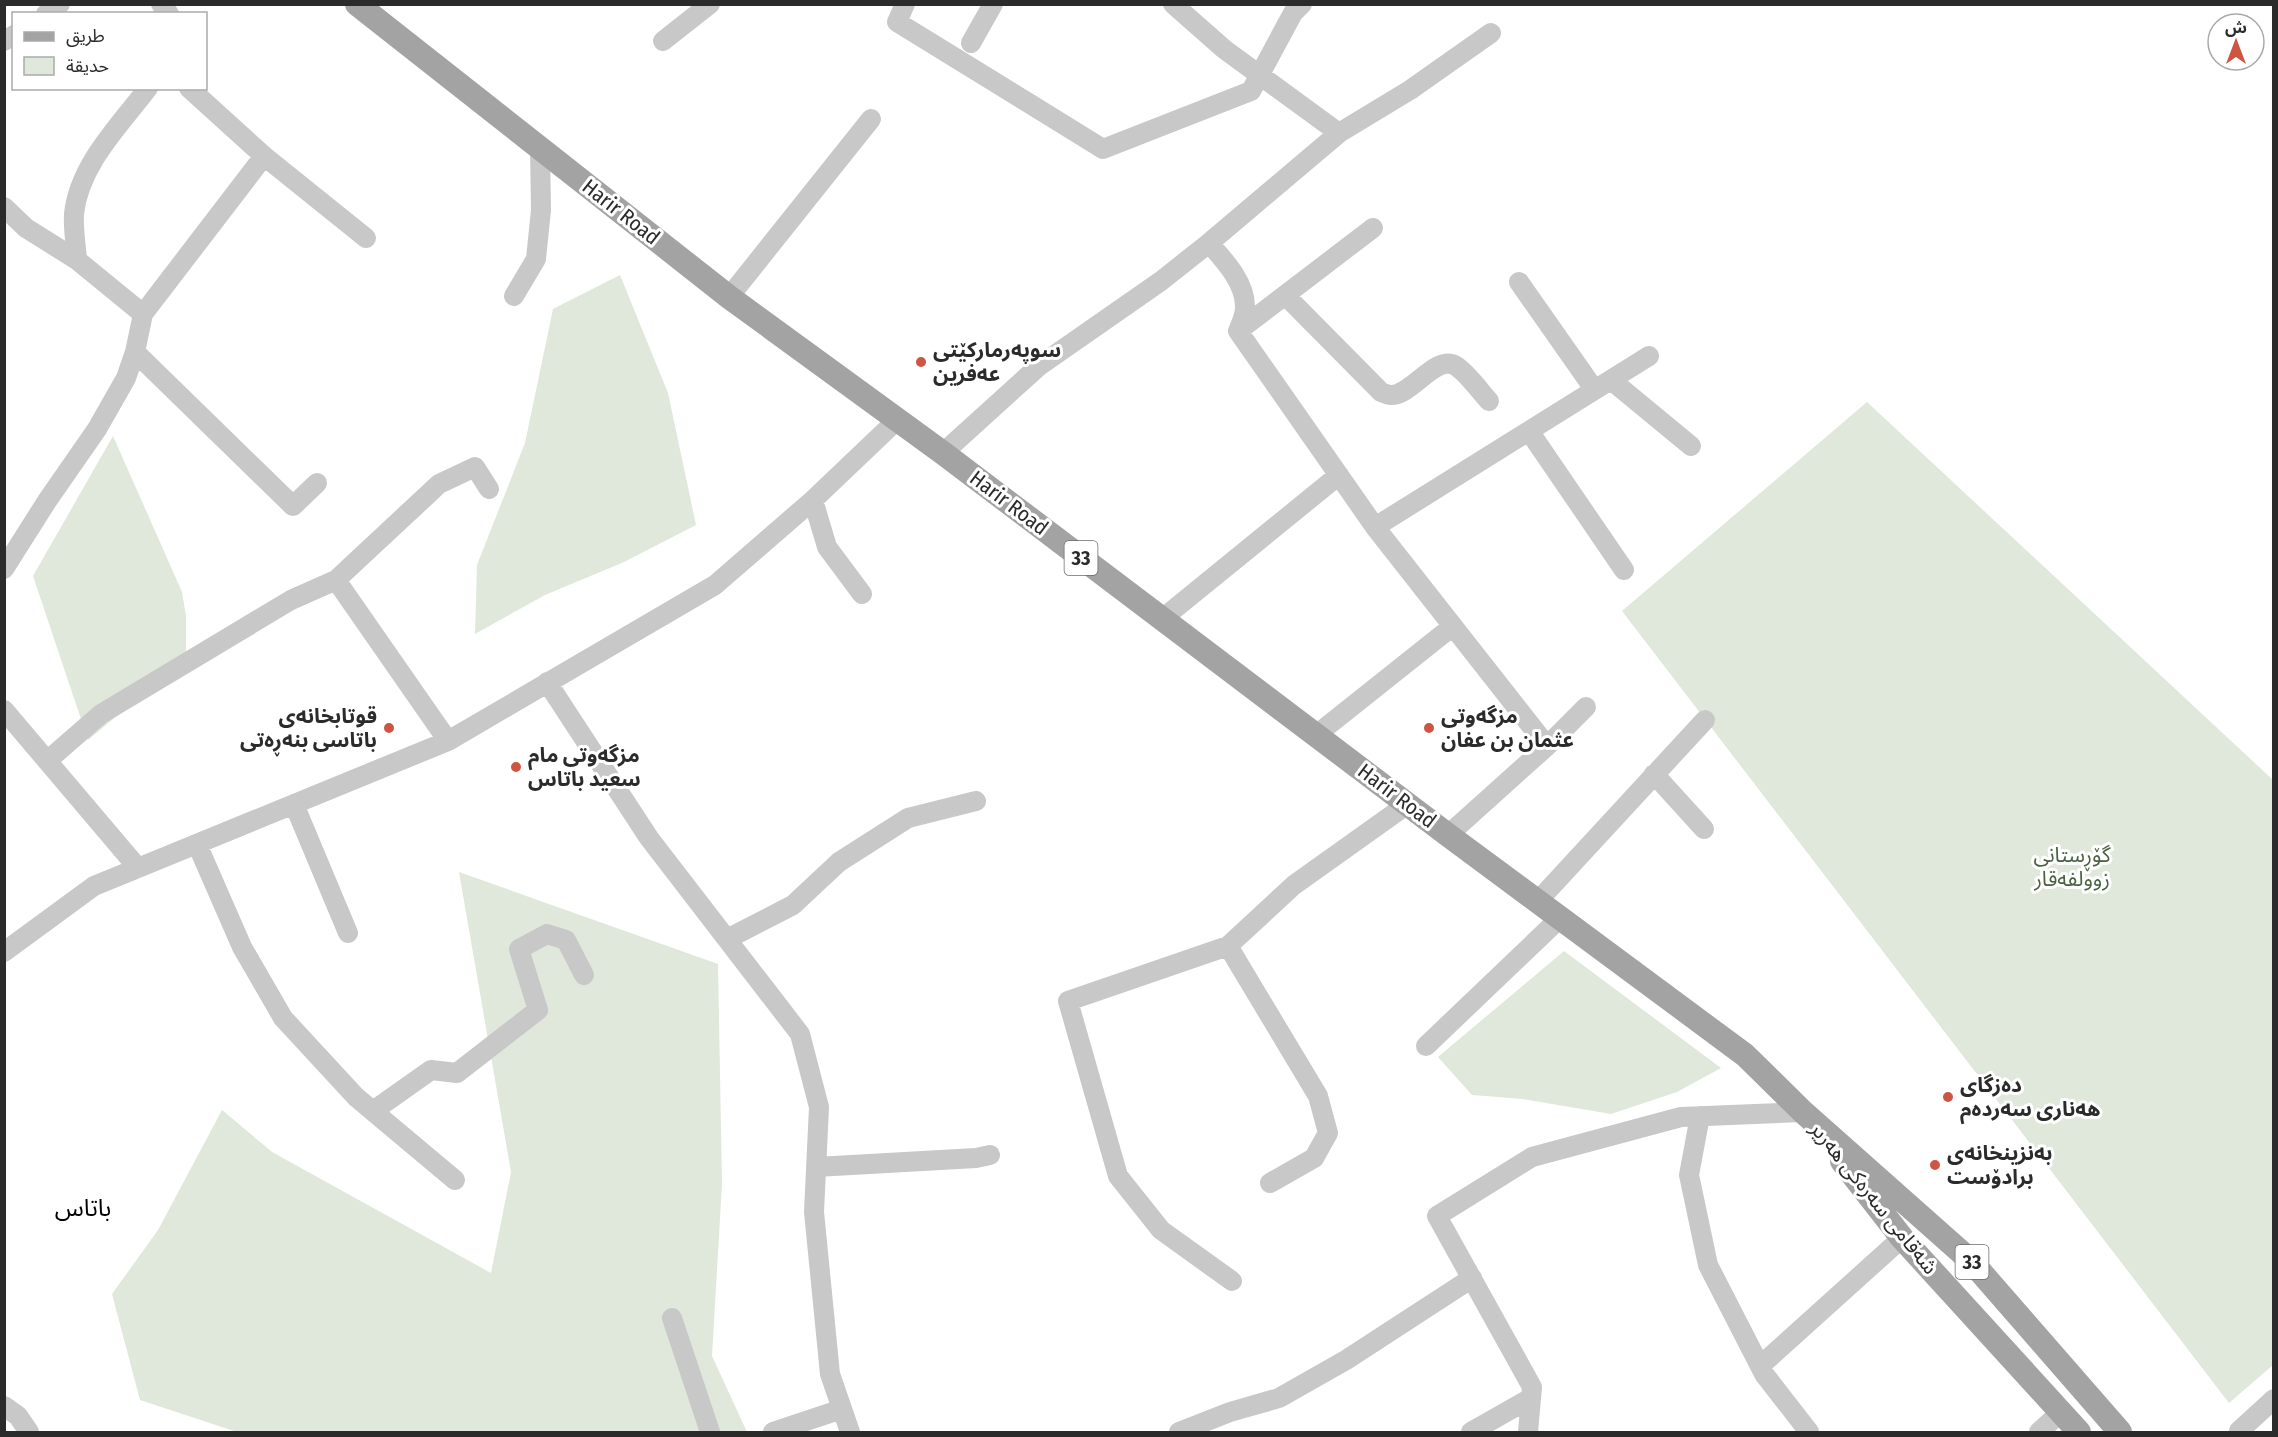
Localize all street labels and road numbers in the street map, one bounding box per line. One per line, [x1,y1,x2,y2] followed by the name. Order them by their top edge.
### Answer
[577,174,665,250] street label: Harir Road
[965,465,1053,541] street label: Harir Road
[1064,541,1098,575] road number: 33
[1353,758,1441,834] street label: Harir Road
[1804,1116,1943,1279] street label: شەقامی سەرەکی هەریر
[1956,1245,1988,1279] road number: 33

